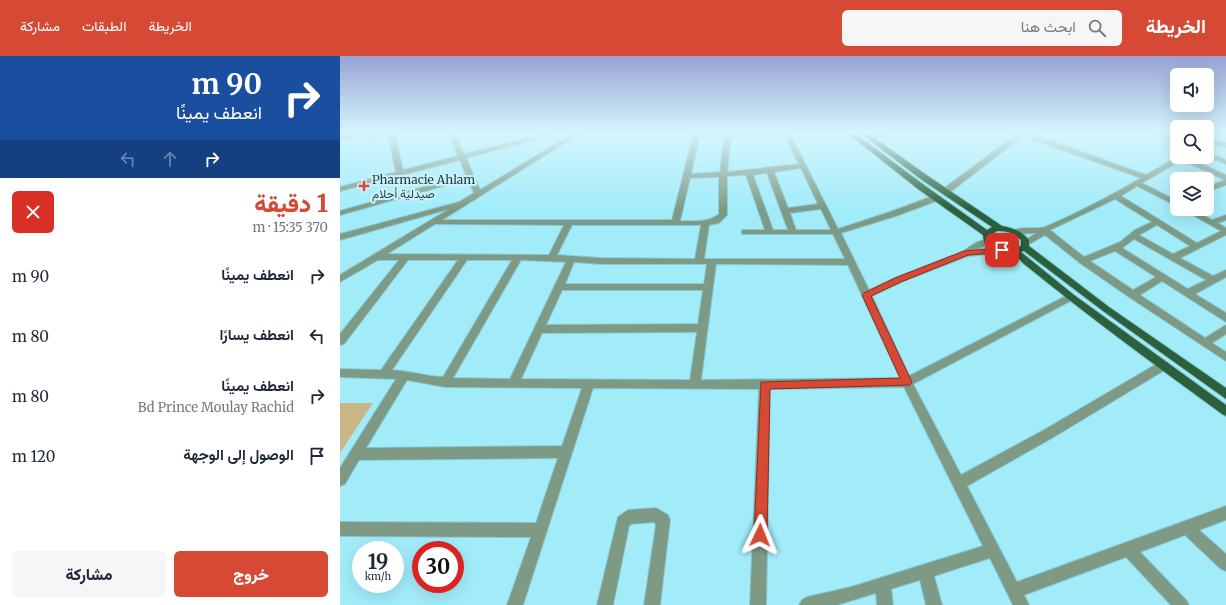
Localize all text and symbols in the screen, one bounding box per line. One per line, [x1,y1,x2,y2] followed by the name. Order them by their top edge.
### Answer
[842,10,1122,46] search box
[1146,14,1206,38] text: الخريطة
[20,17,60,35] text: مشاركة
[82,17,126,35] text: الطبقات
[148,17,192,35] text: الخريطة
[1021,17,1076,36] text: ابحث هنا
[1086,17,1108,39] icon: search
[191,66,262,102] text: 90 m
[1170,68,1214,216] map controls
[1170,68,1214,112] button: sound
[276,72,328,124] icon: right
[176,101,262,124] text: انعطف يمينًا
[1170,120,1214,164] button: search
[117,148,139,170] icon: left
[159,148,181,170] icon: ahead
[201,148,223,170] icon: right
[372,172,475,202] place label: Pharmacie Ahlam صيدلية أحلام
[1170,172,1214,216] button: layers
[359,181,369,191] marker: Pharmacie Ahlam صيدلية أحلام
[254,188,328,219] text: 1 دقيقة
[12,191,54,233] button: close
[252,219,328,236] text: 370 m · 15:35
[985,233,1019,267] pin
[991,239,1013,261] icon: arrive
[221,265,294,284] text: انعطف يمينًا
[306,265,328,287] icon: right
[12,267,49,286] text: 90 m
[219,325,294,344] text: انعطف يسارًا
[306,325,328,347] icon: left
[12,327,49,346] text: 80 m
[221,376,294,395] text: انعطف يمينًا
[306,385,328,407] icon: right
[12,387,49,406] text: 80 m
[138,399,294,416] text: Bd Prince Moulay Rachid
[183,445,294,464] text: الوصول إلى الوجهة
[306,445,328,467] icon: arrive
[12,447,55,466] text: 120 m
[739,514,781,556] position arrow
[412,541,464,593] speed limit sign: 30
[368,549,388,574] text: 19
[12,551,166,597] button: مشاركة
[174,551,328,597] button: خروج
[365,570,391,583] text: km/h

